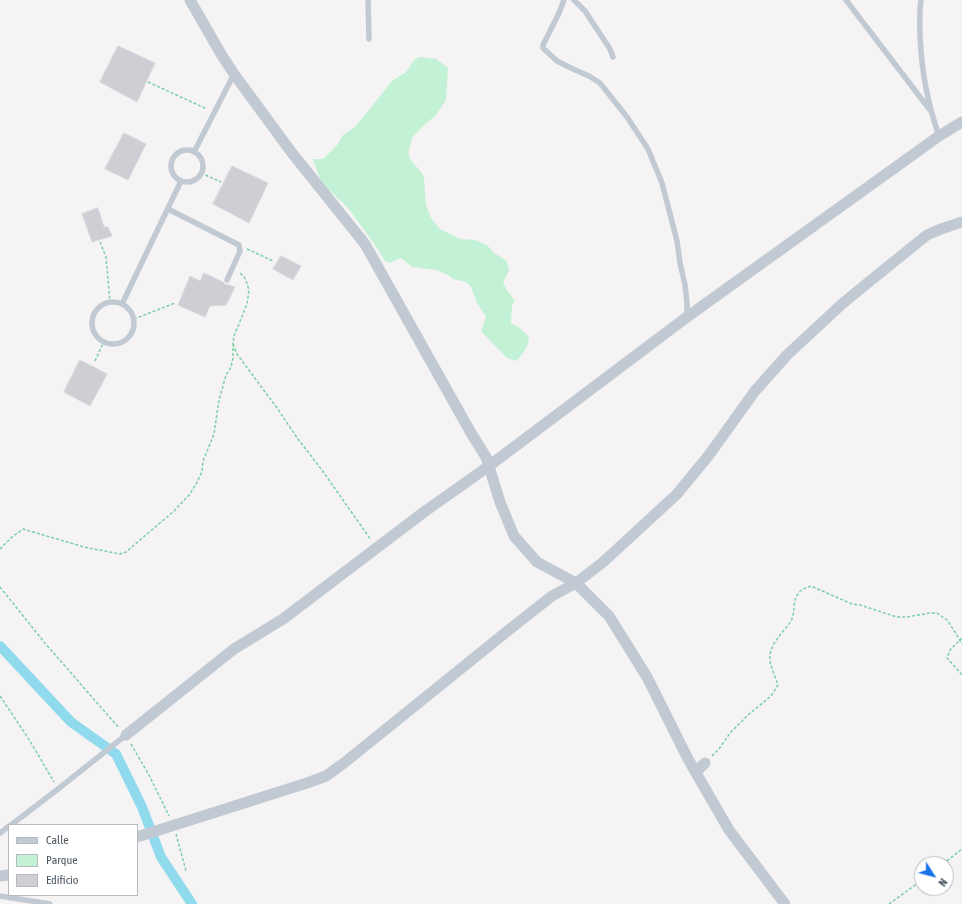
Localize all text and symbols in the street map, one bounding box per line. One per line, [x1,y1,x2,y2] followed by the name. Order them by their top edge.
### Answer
[8,824,138,896] legend
[46,833,69,847] text: Calle
[46,853,78,867] text: Parque
[914,856,954,896] north arrow
[46,873,78,887] text: Edificio
[936,876,950,889] text: N

